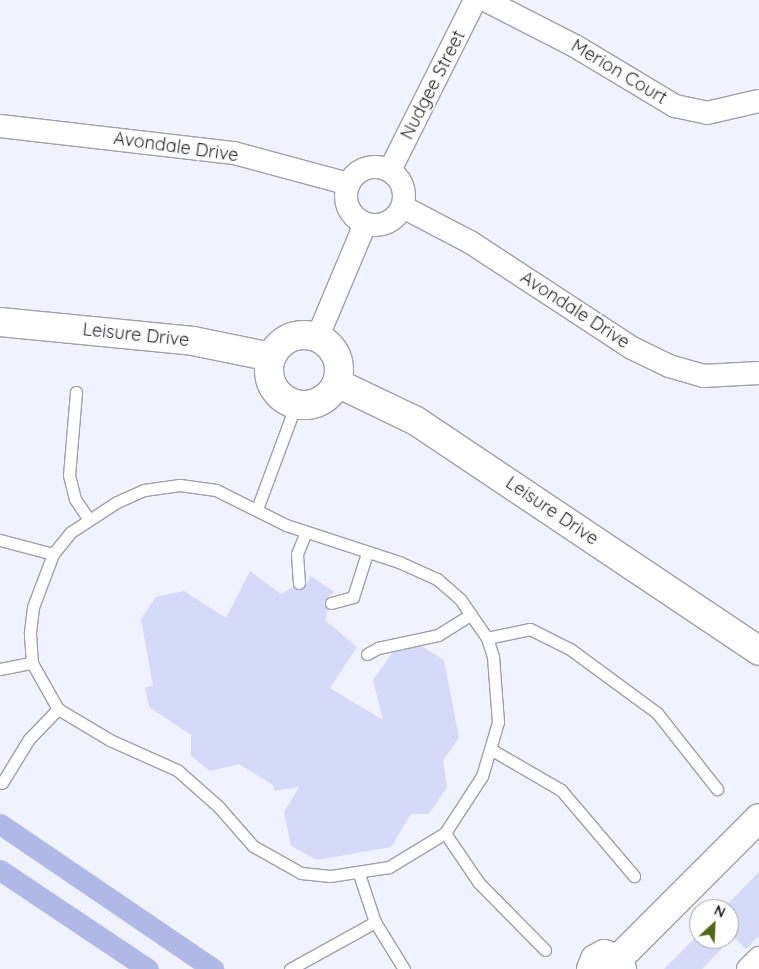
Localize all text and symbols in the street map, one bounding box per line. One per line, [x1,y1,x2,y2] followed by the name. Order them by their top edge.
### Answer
[396,27,470,143] street label: Nudgee Street
[567,35,671,109] street label: Merion Court
[112,128,240,166] street label: Avondale Drive
[516,267,634,353] street label: Avondale Drive
[82,319,190,351] street label: Leisure Drive
[502,472,602,550] street label: Leisure Drive
[689,899,739,949] north arrow
[711,901,728,922] text: N

